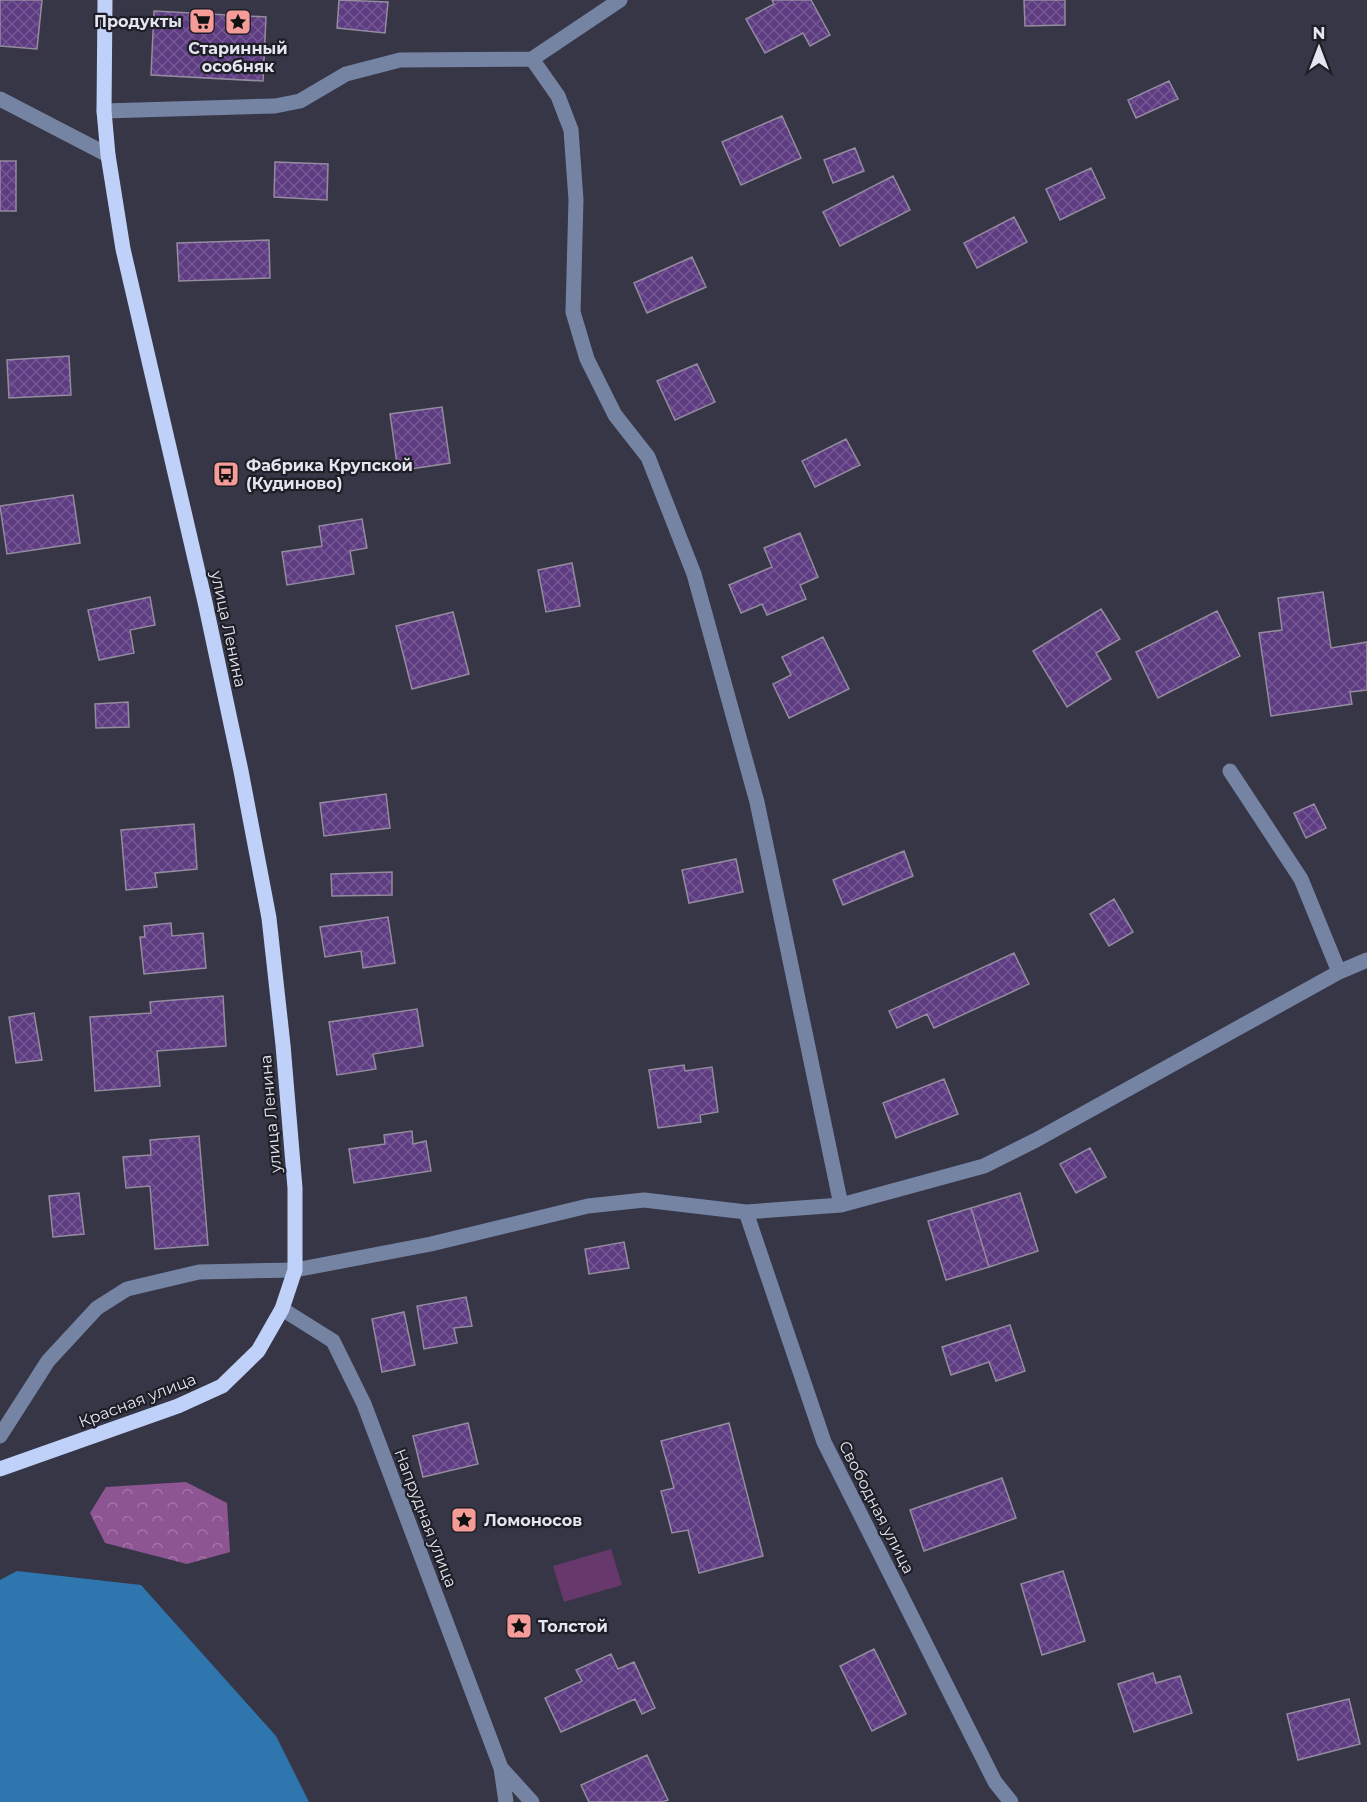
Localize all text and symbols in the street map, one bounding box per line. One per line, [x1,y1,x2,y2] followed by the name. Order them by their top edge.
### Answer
[187,6,217,36] supermarket icon: Продукты
[223,7,253,37] place icon: Старинный особняк
[94,12,182,31] place label: Продукты
[1289,18,1349,78] north arrow
[1313,24,1325,43] text: N
[188,39,288,76] place label: Старинный особняк
[246,456,413,493] place label: Фабрика Крупской (Кудиново)
[211,459,241,489] bus stop icon: Фабрика Крупской (Кудиново)
[207,568,250,689] street label: улица Ленина
[256,1054,285,1175] street label: улица Ленина
[76,1369,199,1432] street label: Красная улица
[835,1438,918,1577] street label: Свободная улица
[390,1446,461,1590] street label: Напрудная улица
[449,1505,479,1535] place icon: Ломоносов
[484,1511,582,1530] place label: Ломоносов
[504,1611,534,1641] place icon: Толстой
[538,1617,608,1636] place label: Толстой

